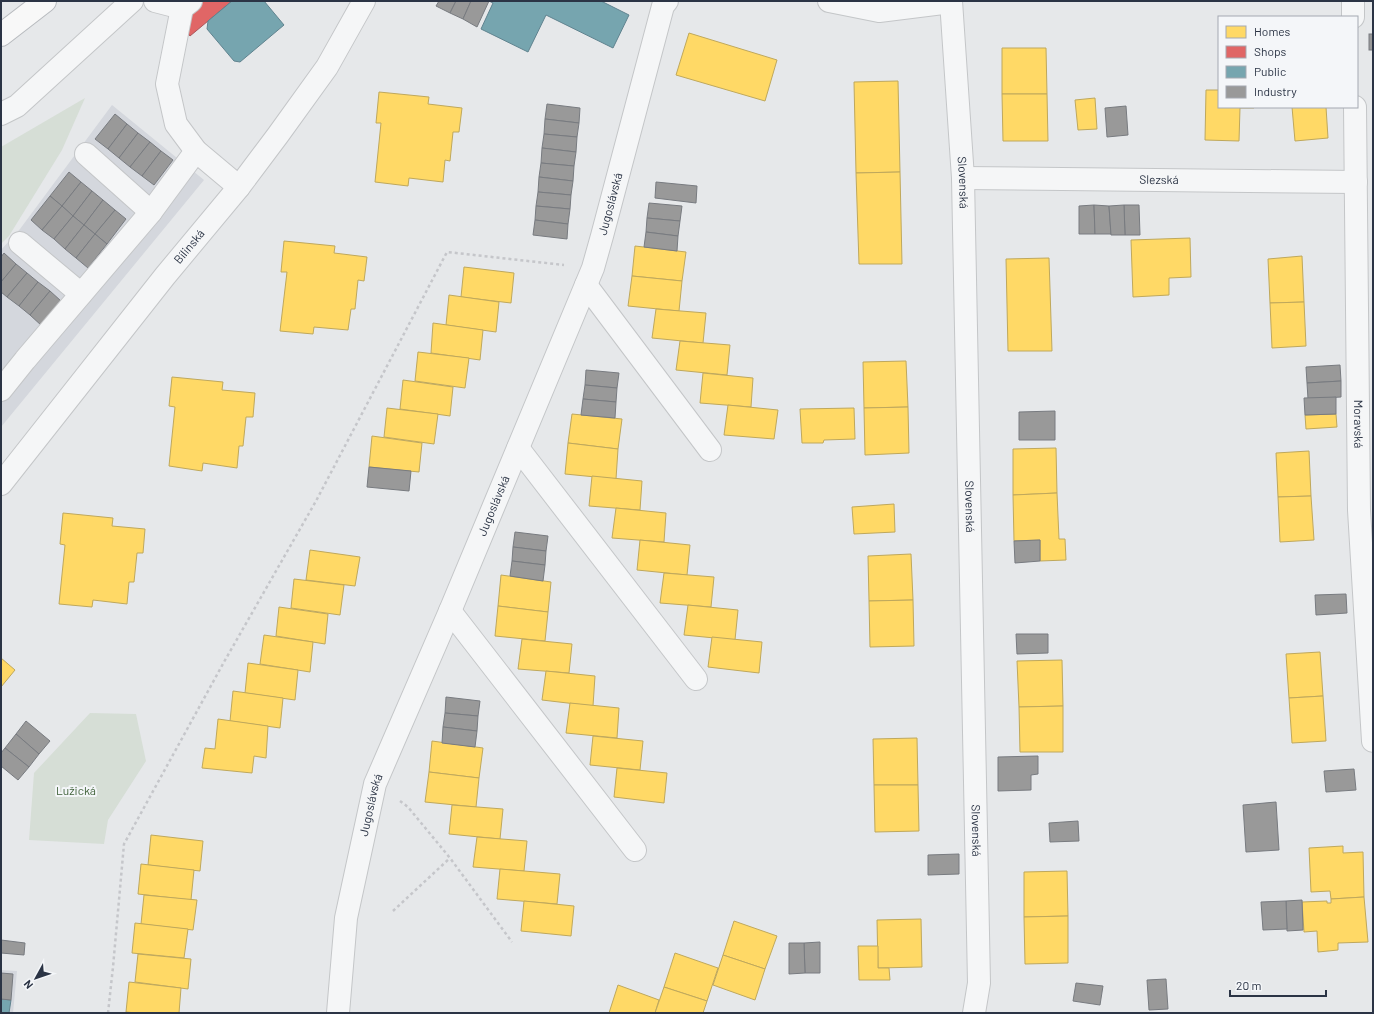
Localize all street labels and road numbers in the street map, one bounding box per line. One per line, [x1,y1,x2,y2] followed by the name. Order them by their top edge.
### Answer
[956,156,972,209] street label: Slovenská
[595,171,625,236] street label: Jugoslávská
[1139,172,1179,186] street label: Slezská
[170,226,207,266] street label: Bílinská
[1352,400,1366,448] street label: Moravská
[474,473,512,538] street label: Jugoslávská
[963,480,978,533] street label: Slovenská
[356,771,385,838] street label: Jugoslávská
[969,804,984,857] street label: Slovenská

